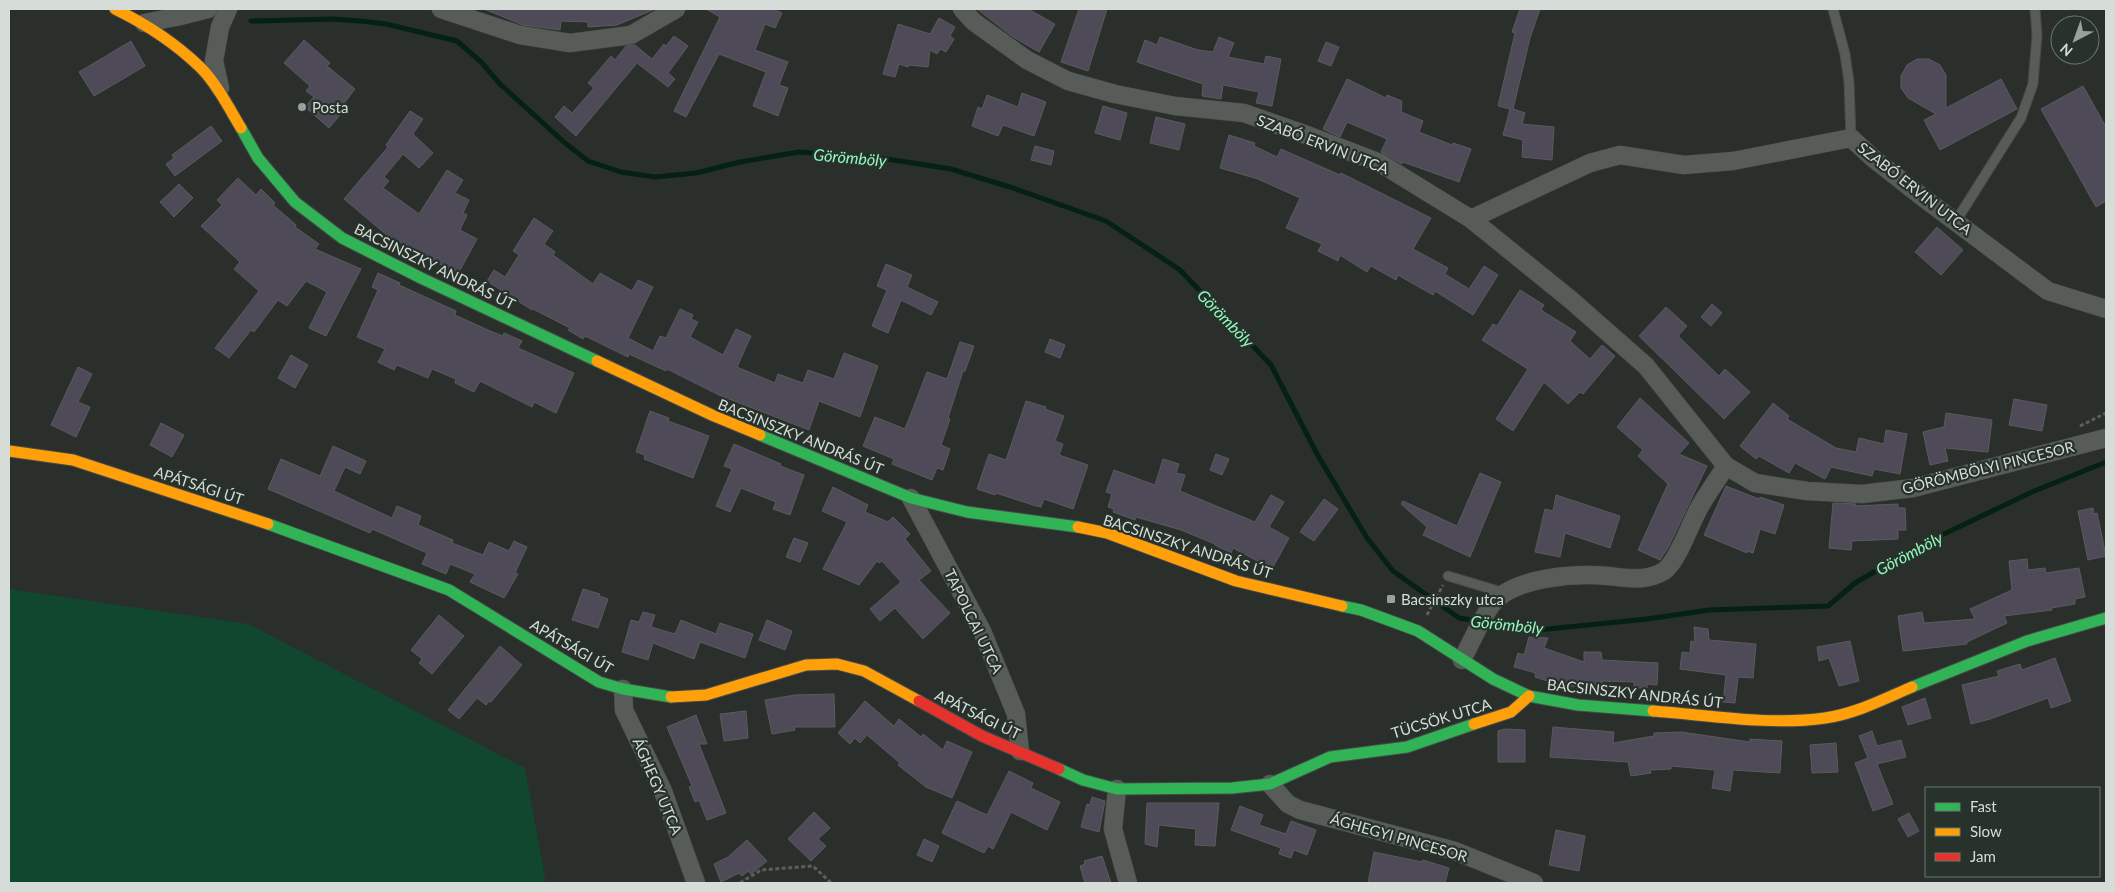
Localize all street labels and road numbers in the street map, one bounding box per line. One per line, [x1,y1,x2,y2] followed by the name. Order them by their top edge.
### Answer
[1254,111,1392,178] street label: SZABÓ ERVIN UTCA
[1854,138,1976,239] street label: SZABÓ ERVIN UTCA
[352,219,519,313] street label: BACSINSZKY ANDRÁS ÚT
[716,395,886,478] street label: BACSINSZKY ANDRÁS ÚT
[1900,437,2076,497] street label: GÖRÖMBÖLYI PINCESOR
[152,462,246,508] street label: APÁTSÁGI ÚT
[1101,510,1275,582] street label: BACSINSZKY ANDRÁS ÚT
[941,566,1007,677] street label: TAPOLCAI UTCA
[527,615,617,677] street label: APÁTSÁGI ÚT
[1546,675,1724,711] street label: BACSINSZKY ANDRÁS ÚT
[932,686,1024,743] street label: APÁTSÁGI ÚT
[1389,694,1494,742] street label: TÜCSÖK UTCA
[629,735,687,838] street label: ÁGHEGY UTCA
[1328,809,1470,865] street label: ÁGHEGYI PINCESOR

